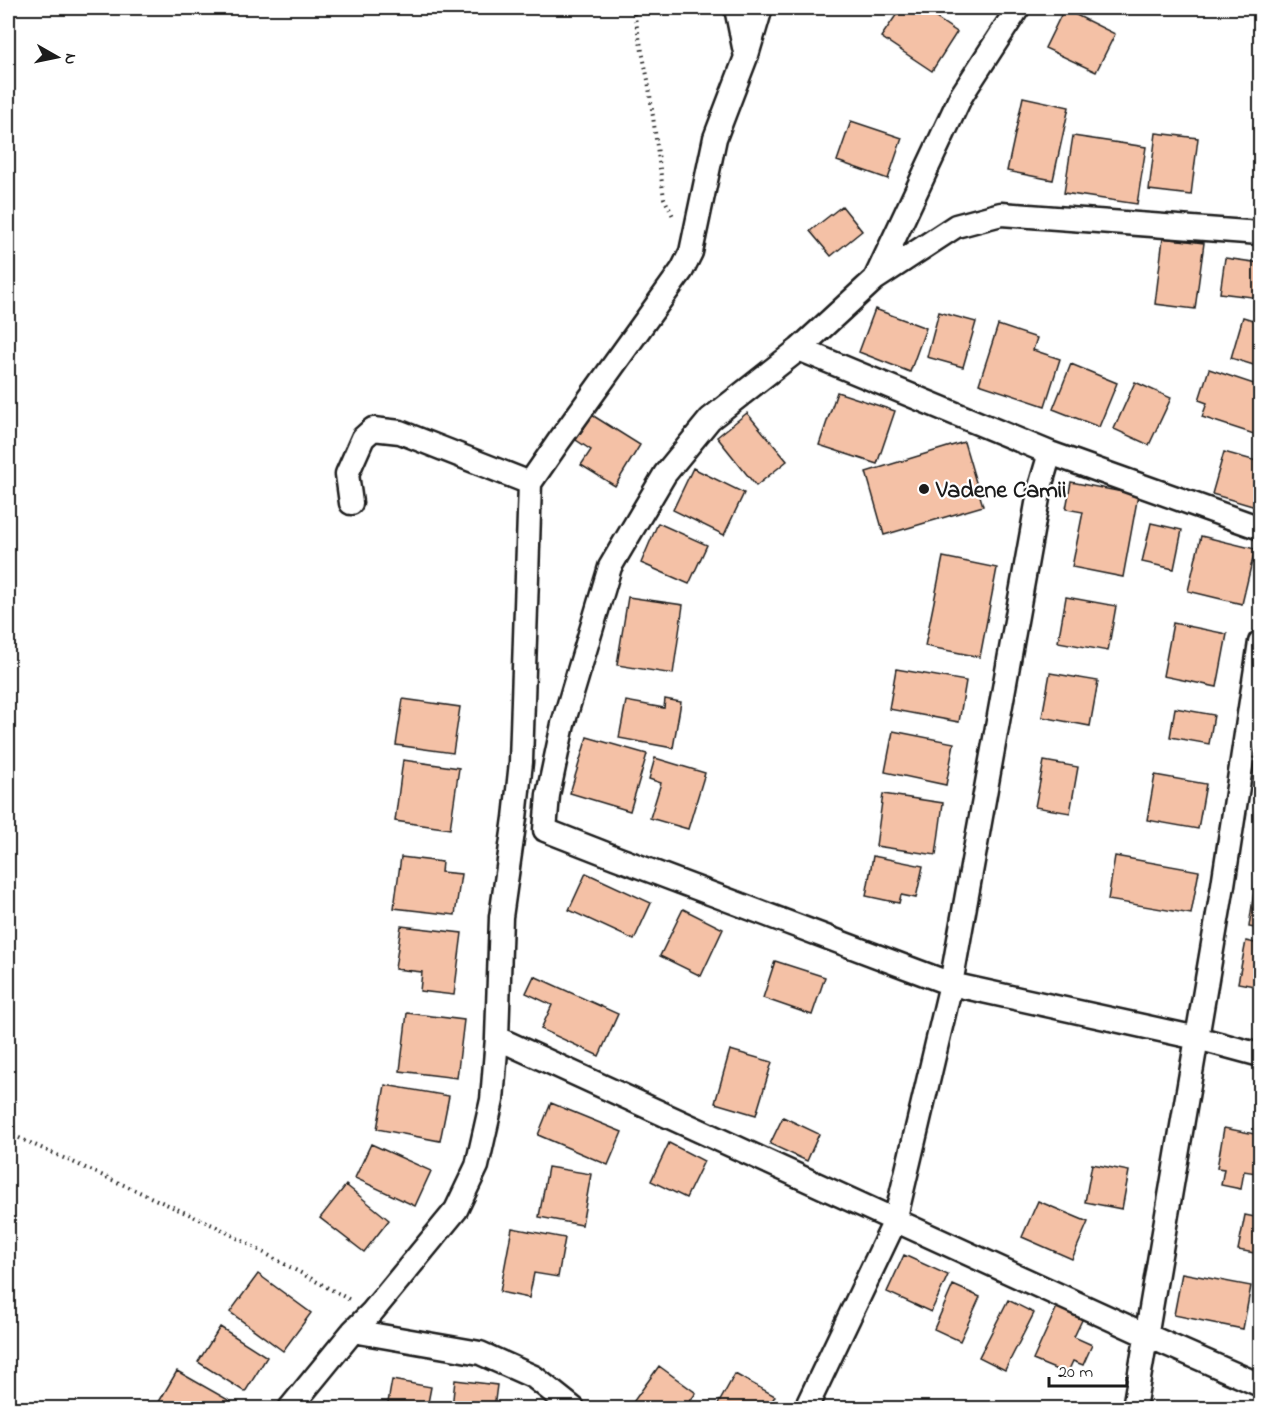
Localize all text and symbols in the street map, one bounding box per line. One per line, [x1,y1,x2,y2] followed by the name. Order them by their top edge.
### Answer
[27,27,87,87] north arrow
[57,52,83,66] text: N
[935,474,1066,509] place label: Vadene Camii
[917,482,931,496] marker: Vadene Camii
[1049,1350,1127,1388] scale bar
[1058,1360,1093,1386] text: 20 m

